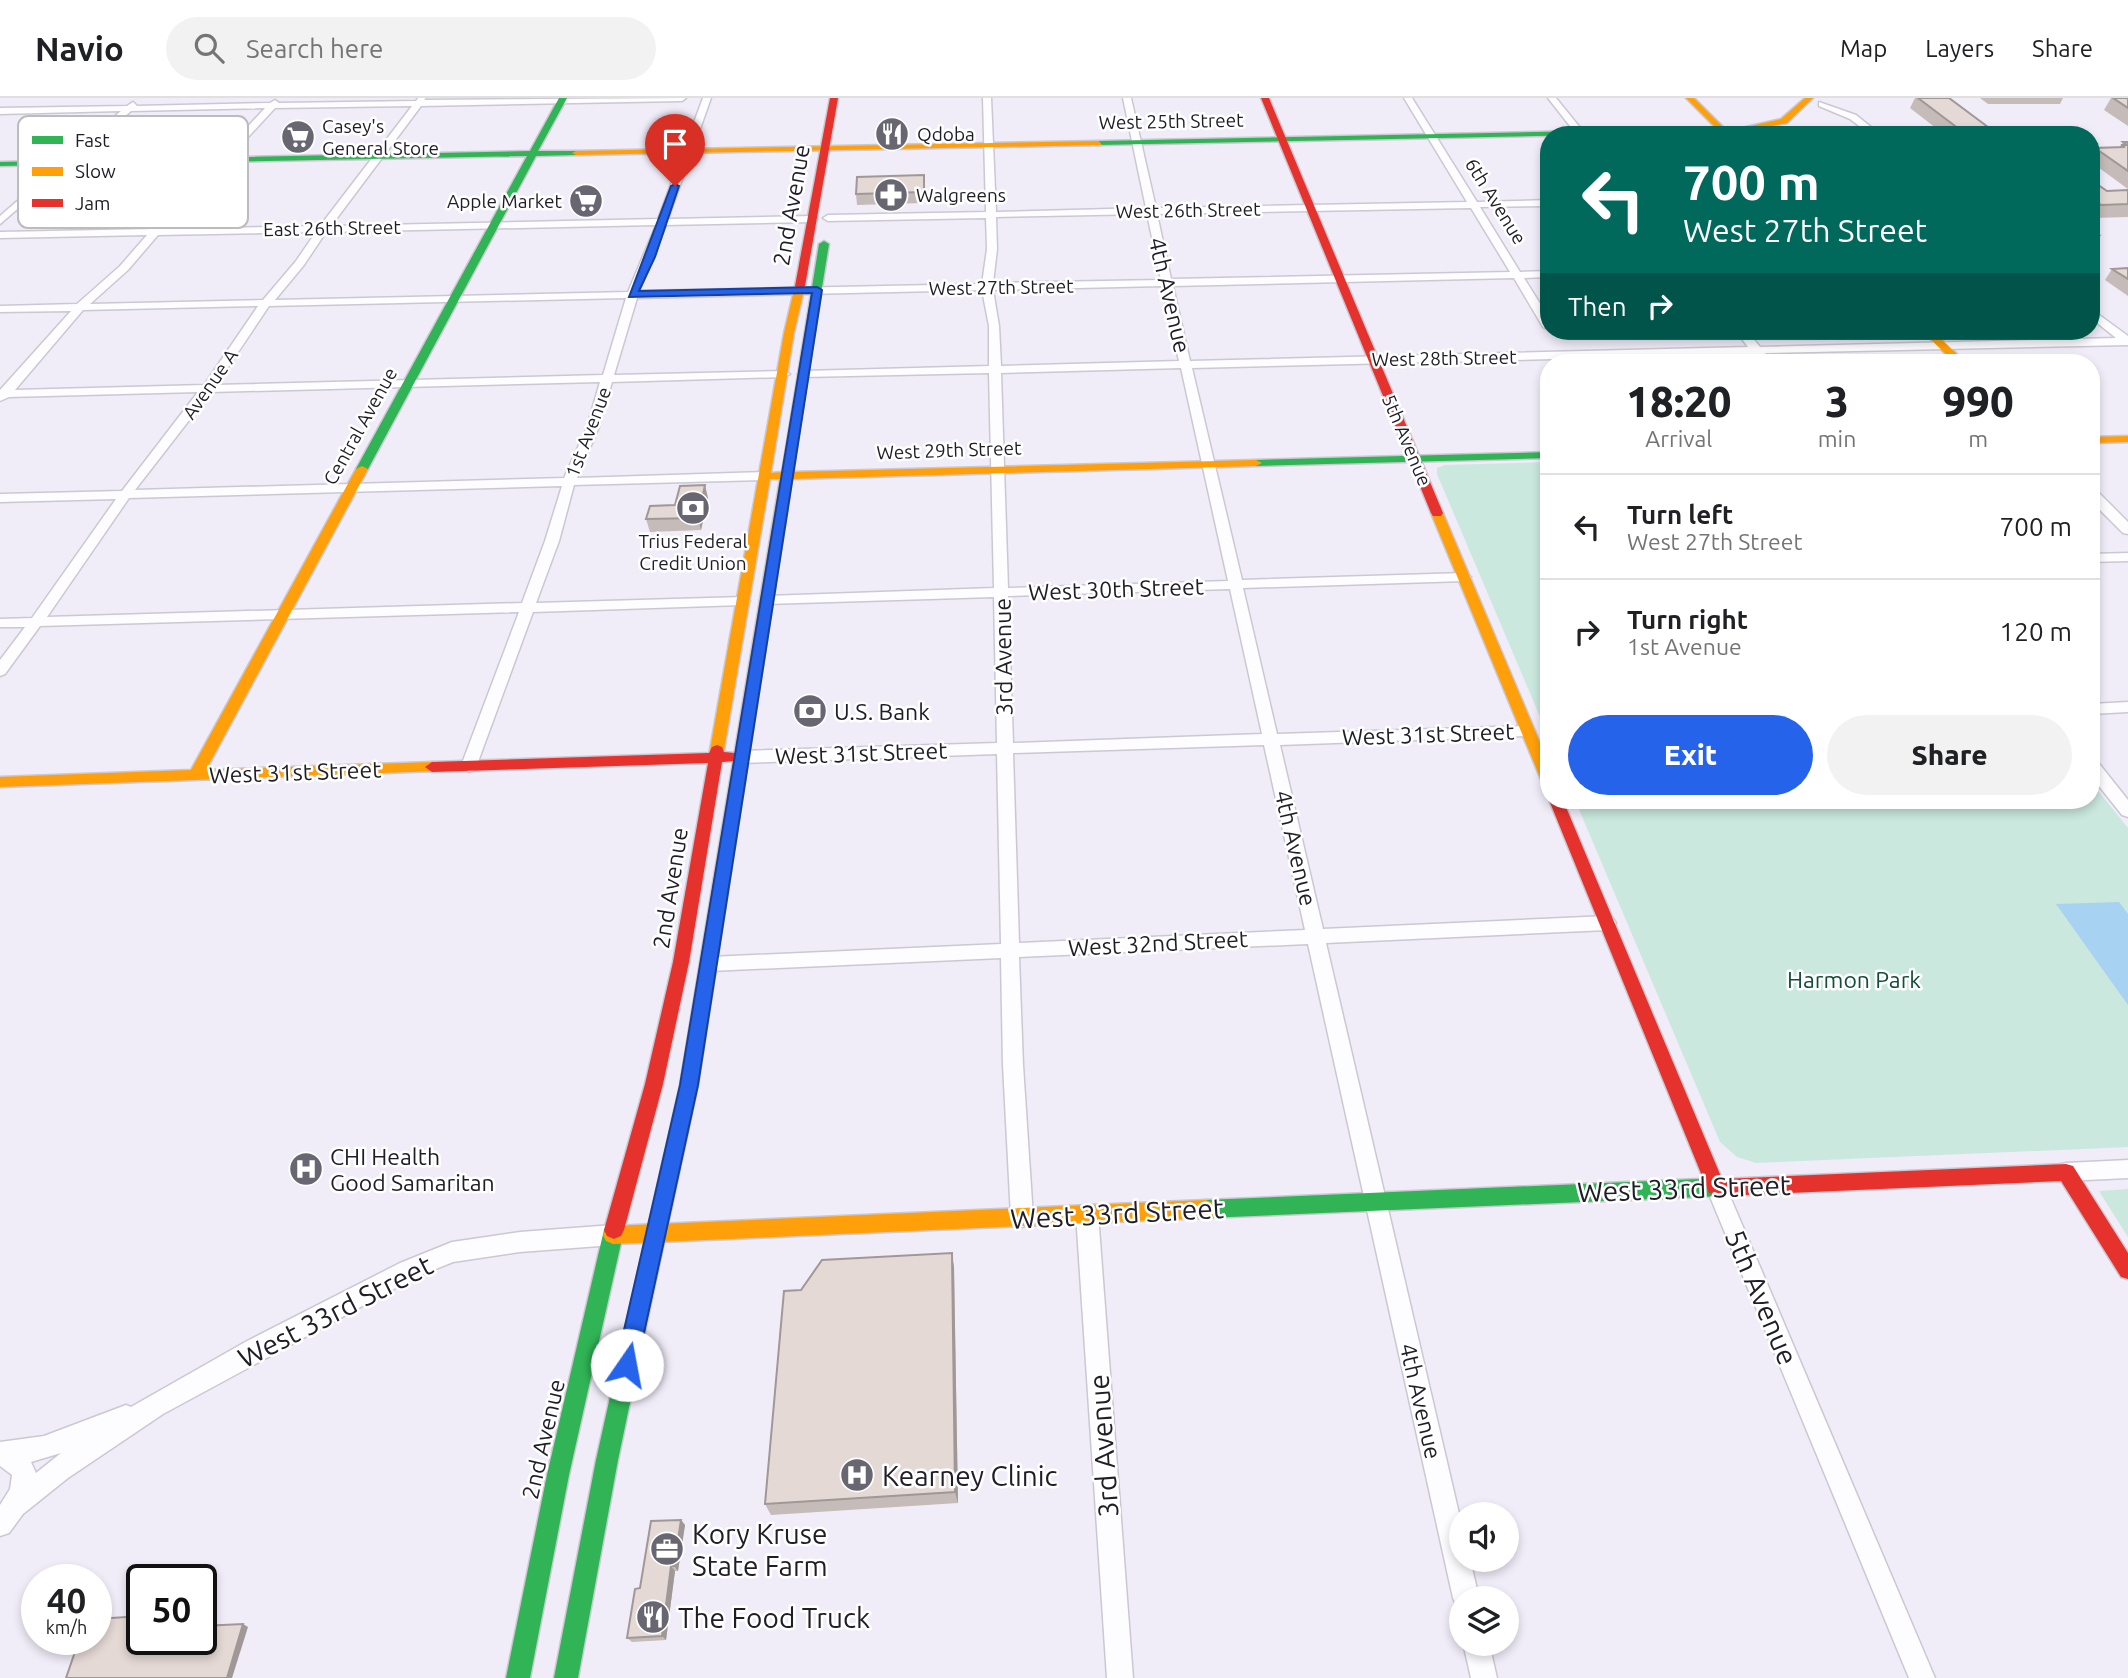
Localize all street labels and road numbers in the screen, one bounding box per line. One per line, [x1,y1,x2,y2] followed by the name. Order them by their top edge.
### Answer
[1098,109,1244,133] street label: West 25th Street
[768,143,814,267] street label: 2nd Avenue
[1461,154,1531,248] street label: 6th Avenue
[1115,198,1261,222] street label: West 26th Street
[263,216,402,240] street label: East 26th Street
[1145,235,1195,355] street label: 4th Avenue
[928,275,1074,299] street label: West 27th Street
[178,344,243,423] street label: Avenue A
[1371,346,1517,370] street label: West 28th Street
[319,363,401,489] street label: Central Avenue
[561,384,615,480] street label: 1st Avenue
[1378,391,1436,489] street label: 5th Avenue
[876,436,1022,464] street label: West 29th Street
[1028,573,1204,605] street label: West 30th Street
[989,598,1017,716] street label: 3rd Avenue
[1341,718,1515,750] street label: West 31st Street
[774,737,948,769] street label: West 31st Street
[208,756,382,788] street label: West 31st Street
[1271,788,1321,908] street label: 4th Avenue
[648,826,692,950] street label: 2nd Avenue
[1068,926,1248,960] street label: West 32nd Street
[1577,1169,1791,1207] street label: West 33rd Street
[1010,1192,1224,1234] street label: West 33rd Street
[1720,1225,1804,1369] street label: 5th Avenue
[233,1249,437,1373] street label: West 33rd Street
[1396,1341,1446,1461] street label: 4th Avenue
[1083,1373,1123,1519] street label: 3rd Avenue
[517,1377,569,1501] street label: 2nd Avenue

